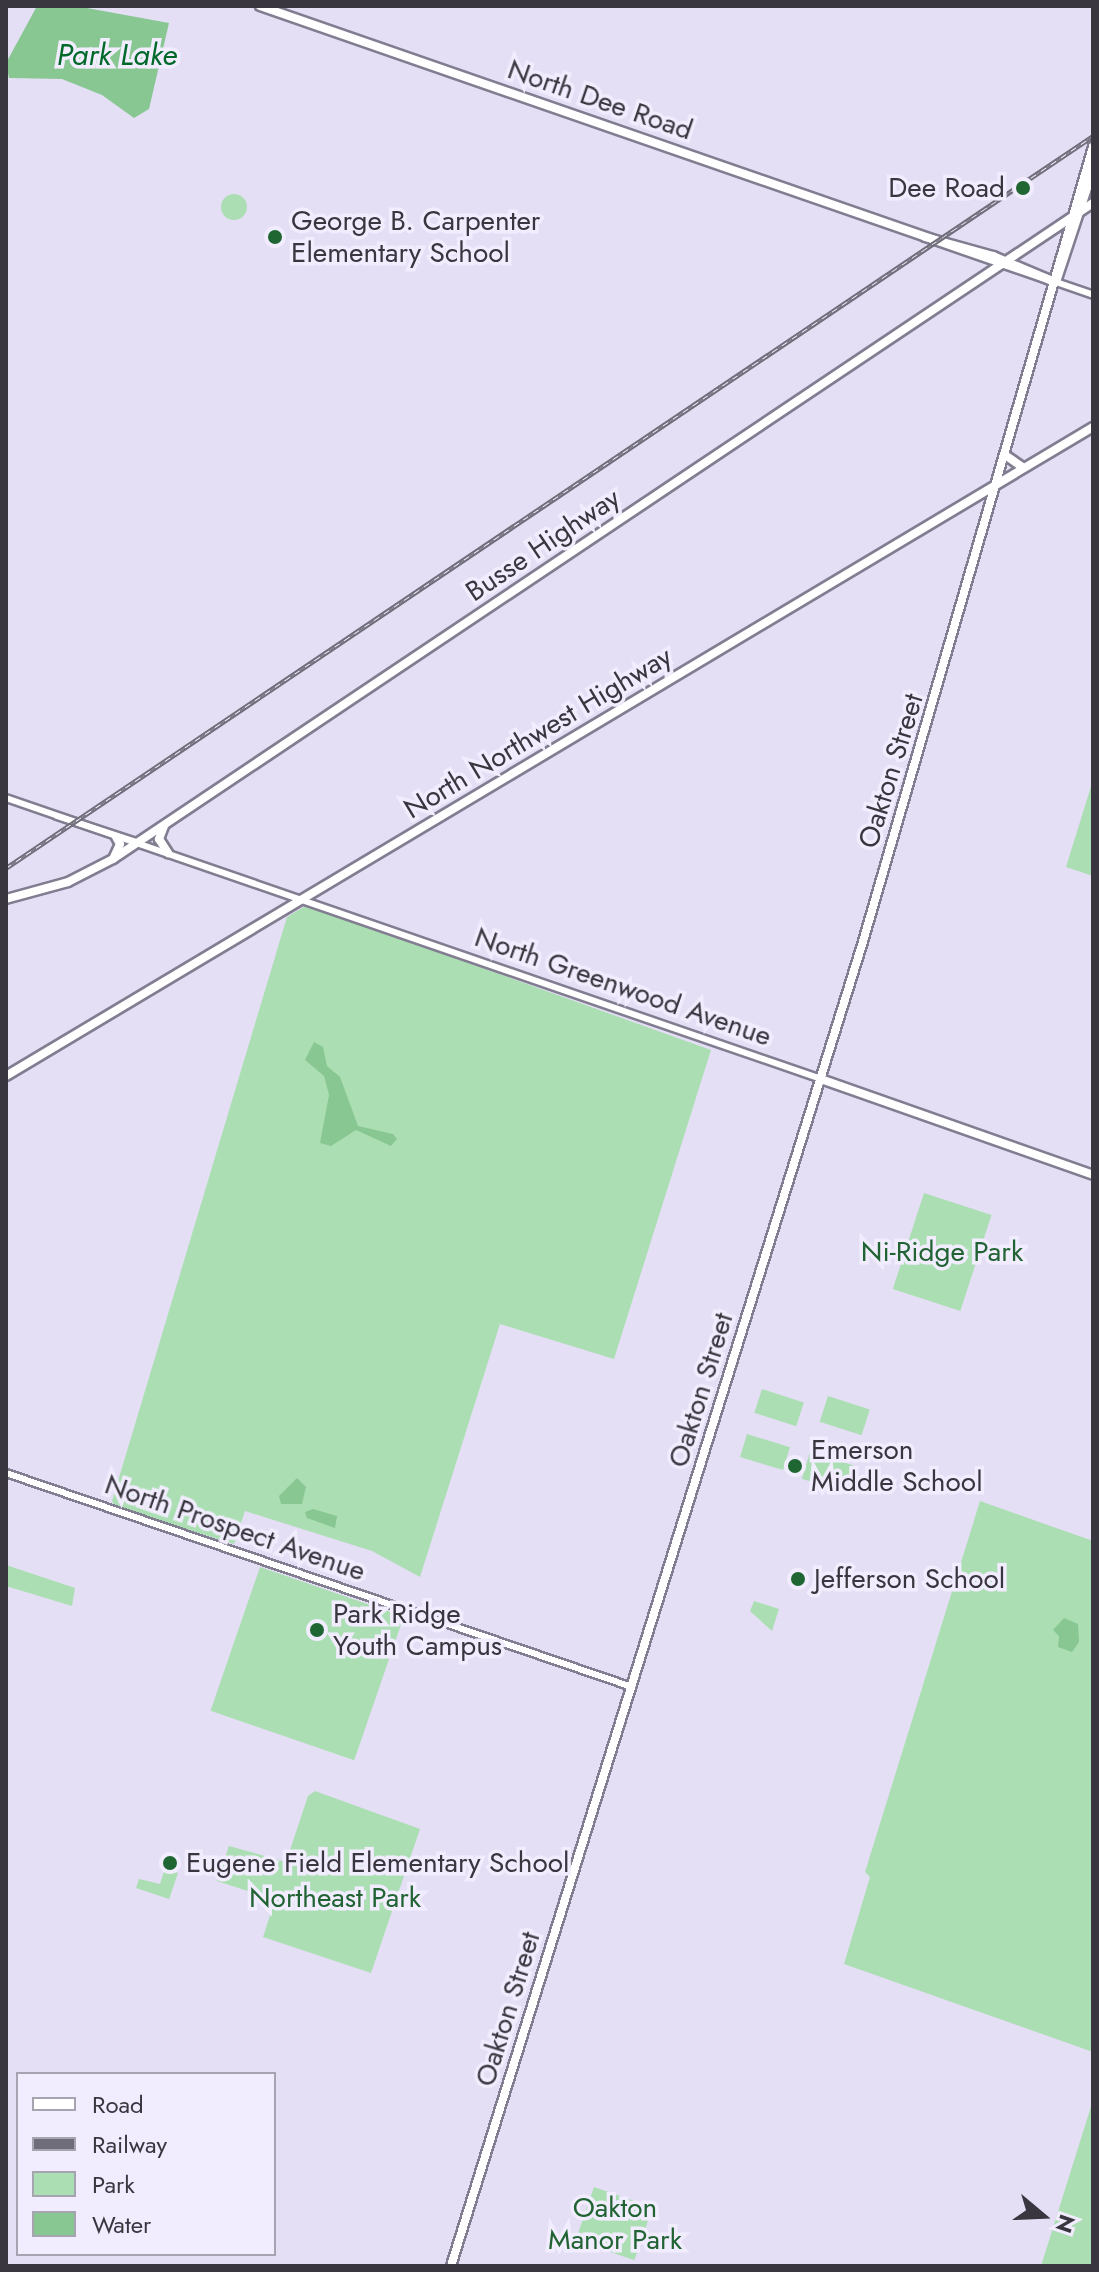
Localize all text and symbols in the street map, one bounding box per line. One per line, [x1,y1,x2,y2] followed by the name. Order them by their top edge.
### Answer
[57,37,177,73] water label: Park Lake
[503,53,697,147] street label: North Dee Road
[888,171,1005,205] place label: Dee Road
[1012,177,1034,199] marker: Dee Road
[291,204,540,270] place label: George B. Carpenter Elementary School
[266,228,284,246] marker: George B. Carpenter Elementary School
[460,481,626,609] street label: Busse Highway
[398,640,678,826] street label: North Northwest Highway
[852,690,930,852] street label: Oakton Street
[470,920,776,1054] street label: North Greenwood Avenue
[861,1235,1023,1269] park label: Ni-Ridge Park
[662,1309,740,1471] street label: Oakton Street
[811,1433,983,1499] place label: Emerson Middle School
[786,1457,804,1475] marker: Emerson Middle School
[100,1468,370,1588] street label: North Prospect Avenue
[814,1562,1005,1596] place label: Jefferson School
[789,1570,807,1588] marker: Jefferson School
[333,1597,502,1663] place label: Park Ridge Youth Campus
[308,1621,326,1639] marker: Park Ridge Youth Campus
[186,1846,570,1880] place label: Eugene Field Elementary School
[161,1854,179,1872] marker: Eugene Field Elementary School
[249,1881,421,1915] park label: Northeast Park
[469,1928,547,2090] street label: Oakton Street
[16,2072,276,2256] legend
[92,2087,144,2122] text: Road
[92,2127,167,2162] text: Railway
[92,2167,135,2202] text: Park
[1003,2176,1083,2256] north arrow
[548,2191,682,2257] park label: Oakton Manor Park
[92,2207,151,2242] text: Water
[1048,2210,1084,2237] text: N

